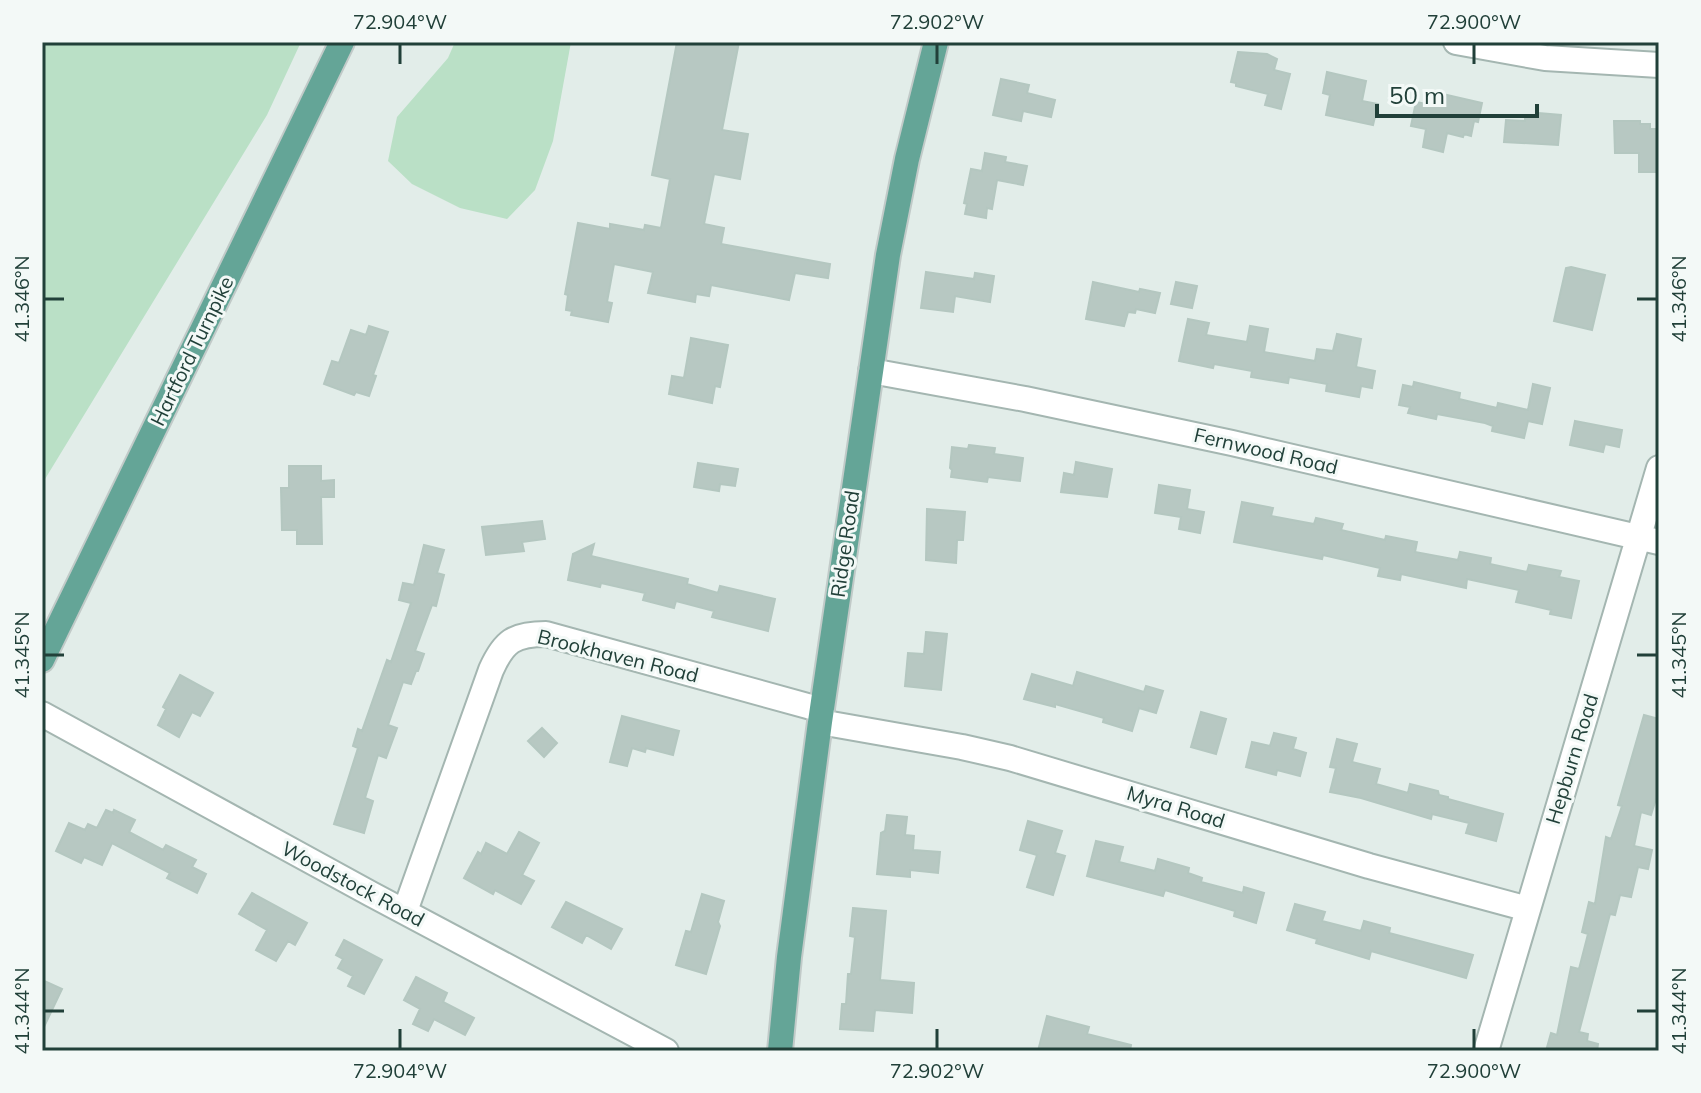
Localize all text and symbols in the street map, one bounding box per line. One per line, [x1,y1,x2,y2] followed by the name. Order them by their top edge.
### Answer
[353,9,447,34] text: 72.904°W
[890,9,984,34] text: 72.902°W
[1427,9,1521,34] text: 72.900°W
[1377,68,1537,118] scale bar
[1389,80,1445,110] text: 50 m
[9,256,34,342] text: 41.346°N
[1666,256,1691,342] text: 41.346°N
[145,272,239,430] street label: Hartford Turnpike
[1192,422,1341,479] street label: Fernwood Road
[825,489,864,599] street label: Ridge Road
[9,612,34,698] text: 41.345°N
[1666,612,1691,698] text: 41.345°N
[535,623,701,688] street label: Brookhaven Road
[1540,691,1603,827] street label: Hepburn Road
[1124,780,1228,833] street label: Myra Road
[277,835,429,932] street label: Woodstock Road
[9,968,34,1054] text: 41.344°N
[1666,968,1691,1054] text: 41.344°N
[353,1058,447,1083] text: 72.904°W
[890,1058,984,1083] text: 72.902°W
[1427,1058,1521,1083] text: 72.900°W

